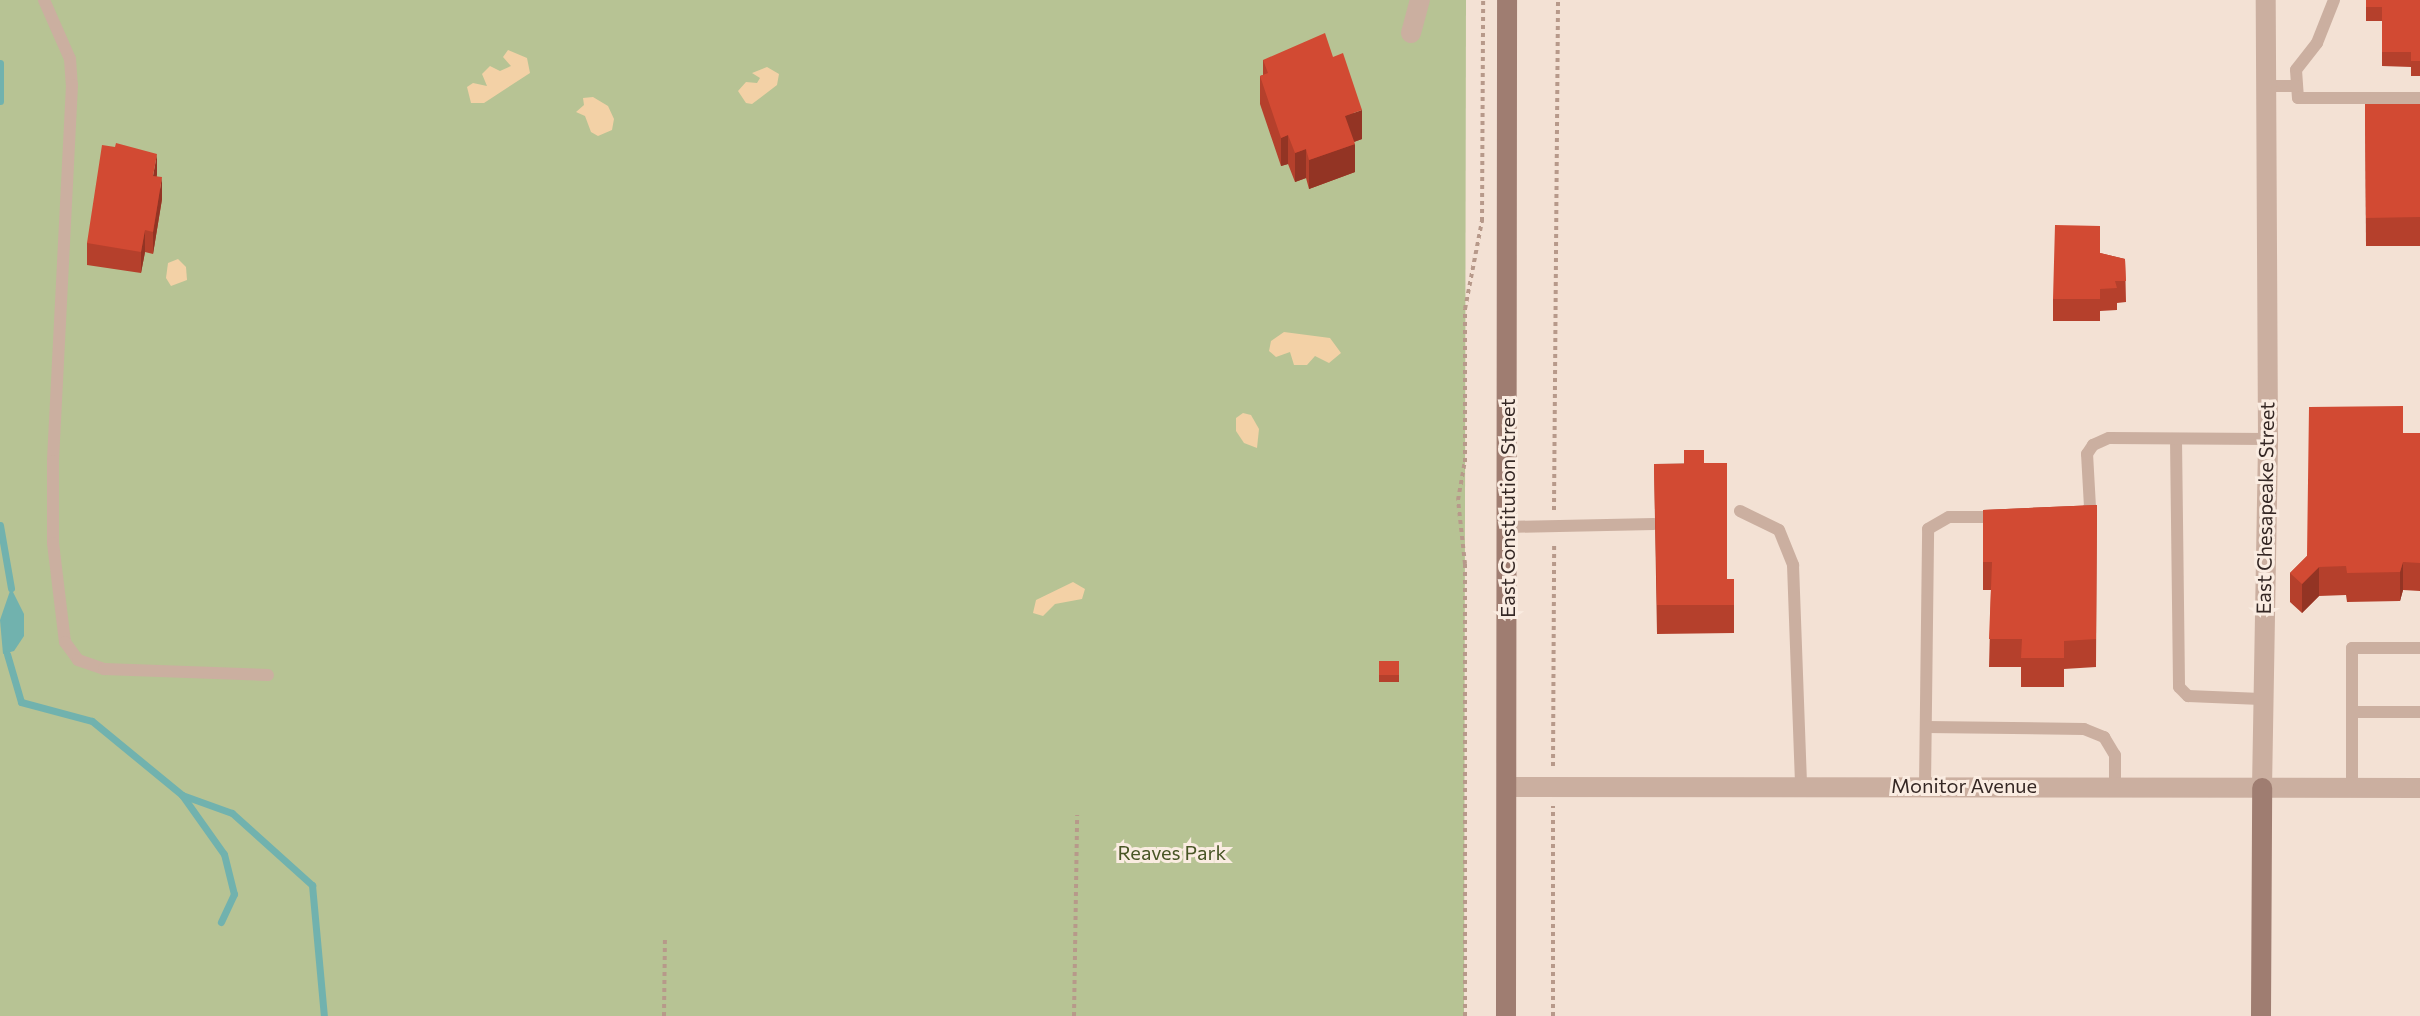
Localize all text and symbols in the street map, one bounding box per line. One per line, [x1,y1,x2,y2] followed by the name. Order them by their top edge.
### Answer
[1495,398,1519,618] street label: East Constitution Street
[2251,401,2279,615] street label: East Chesapeake Street
[1891,773,2037,797] street label: Monitor Avenue
[1118,840,1226,864] park label: Reaves Park

